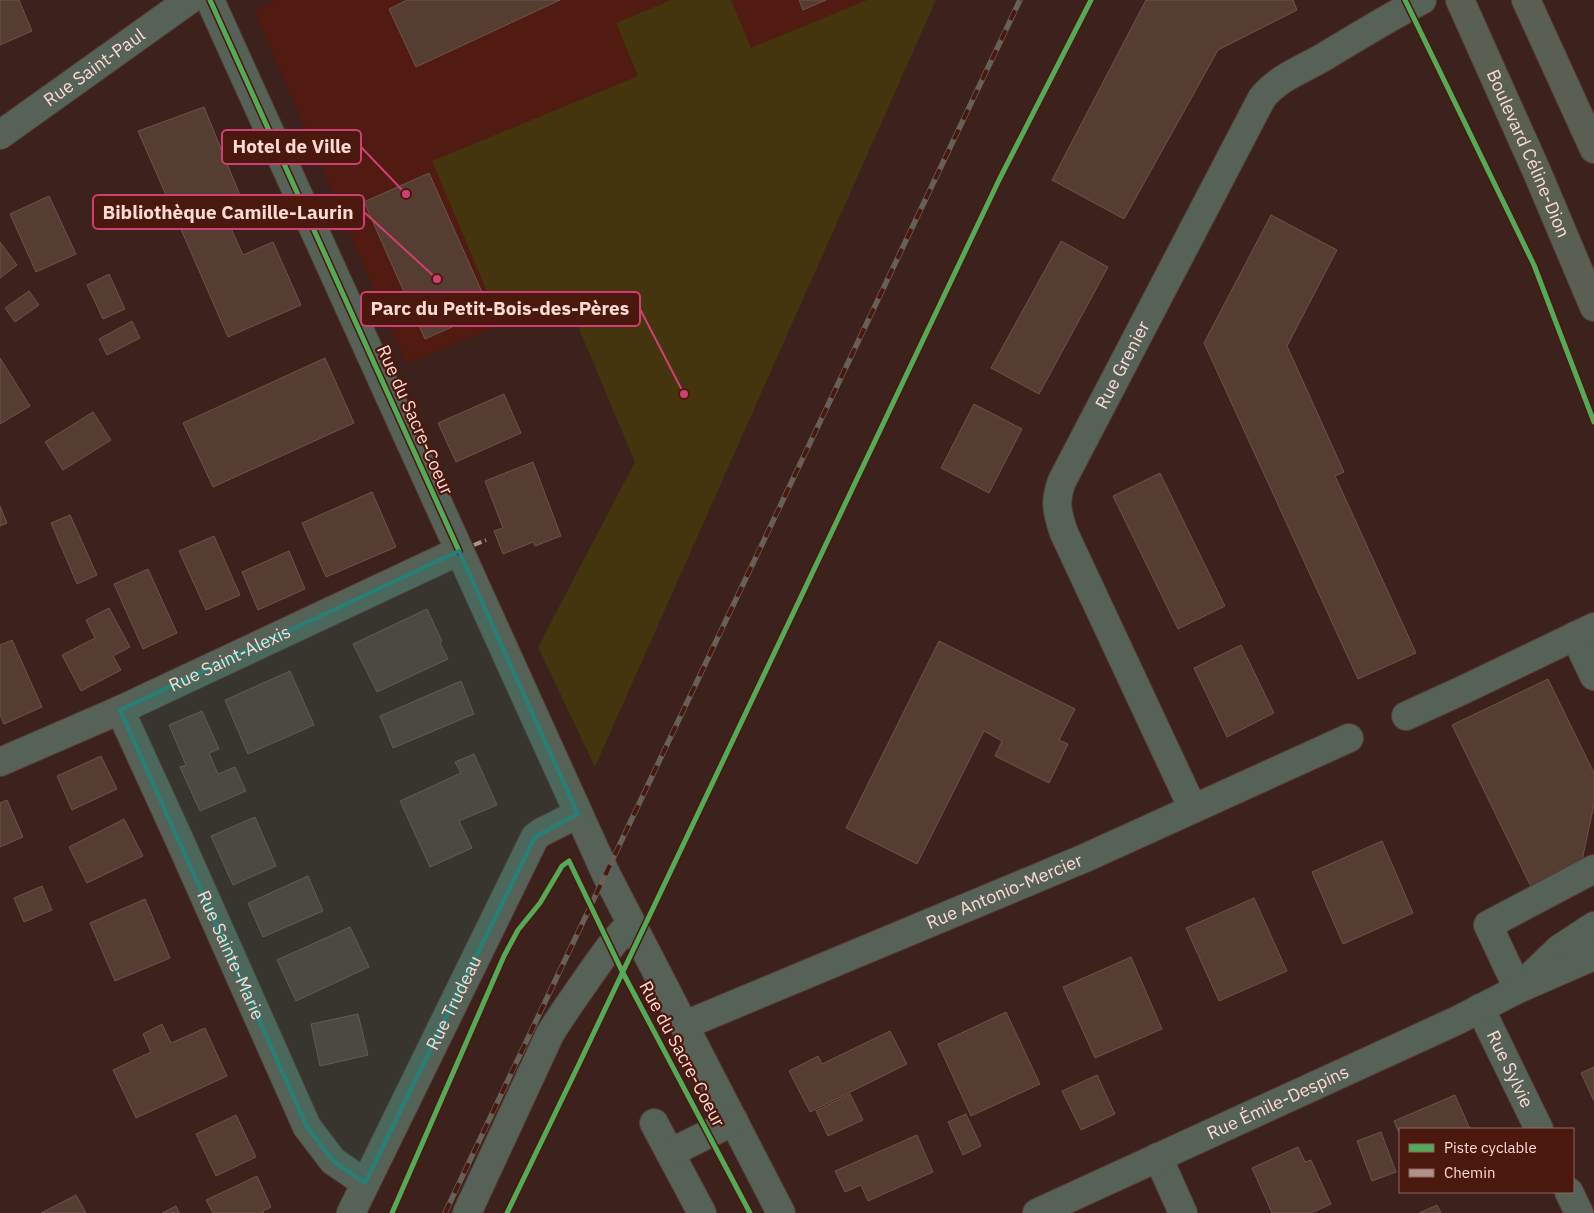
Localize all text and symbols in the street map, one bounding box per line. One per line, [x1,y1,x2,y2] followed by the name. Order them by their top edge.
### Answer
[39,23,149,111] street label: Rue Saint-Paul
[1482,66,1575,241] street label: Boulevard Céline-Dion
[222,130,361,164] callout: Hotel de Ville
[232,134,352,158] text: Hotel de Ville
[93,195,364,229] callout: Bibliothèque Camille-Laurin
[103,200,353,224] text: Bibliothèque Camille-Laurin
[361,292,640,326] callout: Parc du Petit-Bois-des-Pères
[371,296,629,320] text: Parc du Petit-Bois-des-Pères
[1090,317,1155,413] street label: Rue Grenier
[372,341,459,499] street label: Rue du Sacre-Coeur
[165,620,294,697] street label: Rue Saint-Alexis
[922,848,1086,934] street label: Rue Antonio-Mercier
[192,887,270,1023] street label: Rue Sainte-Marie
[421,952,486,1054] street label: Rue Trudeau
[634,977,731,1131] street label: Rue du Sacre-Coeur
[1482,1026,1539,1111] street label: Rue Sylvie
[1203,1060,1352,1145] street label: Rue Émile-Despins
[1399,1128,1574,1193] legend
[1444,1138,1537,1157] text: Piste cyclable
[1444,1163,1495,1182] text: Chemin

